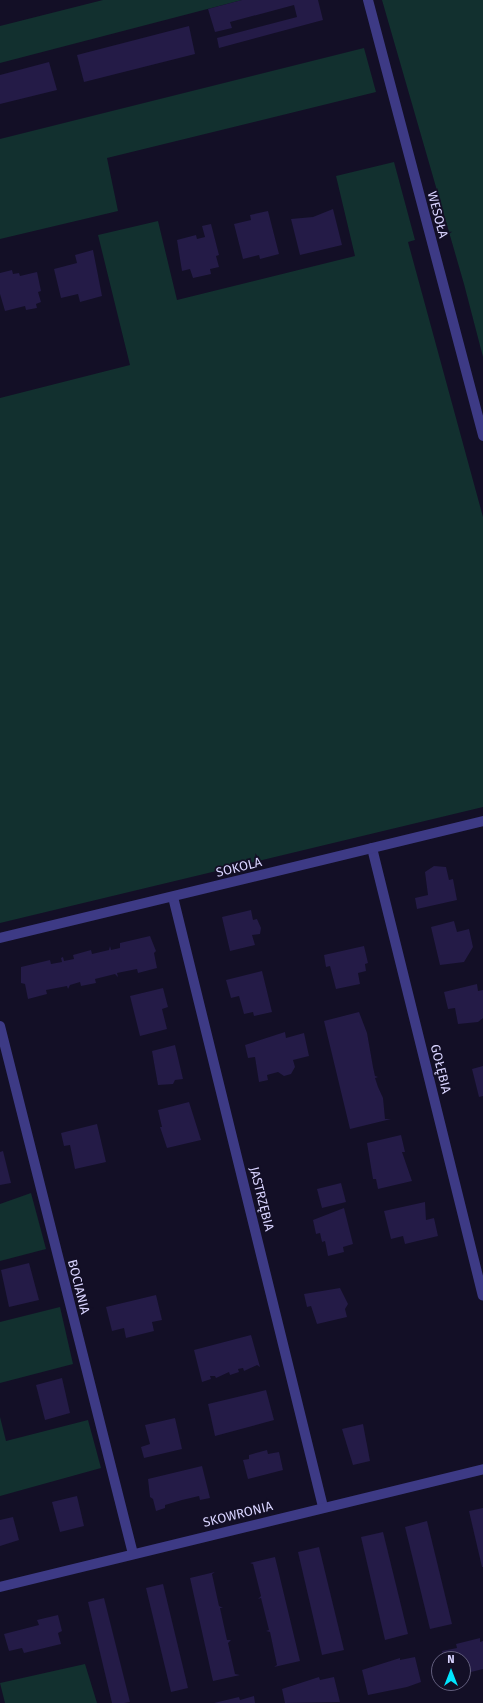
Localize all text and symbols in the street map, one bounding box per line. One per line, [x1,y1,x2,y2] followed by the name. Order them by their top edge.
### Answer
[423,190,451,240] street label: WESOŁA
[215,855,263,881] street label: SOKOLA
[426,1043,454,1095] street label: GOŁĘBIA
[245,1165,277,1233] street label: JASTRZĘBIA
[64,1258,92,1316] street label: BOCIANIA
[202,1499,274,1531] street label: SKOWRONIA
[431,1651,471,1691] north arrow
[447,1653,455,1666] text: N

